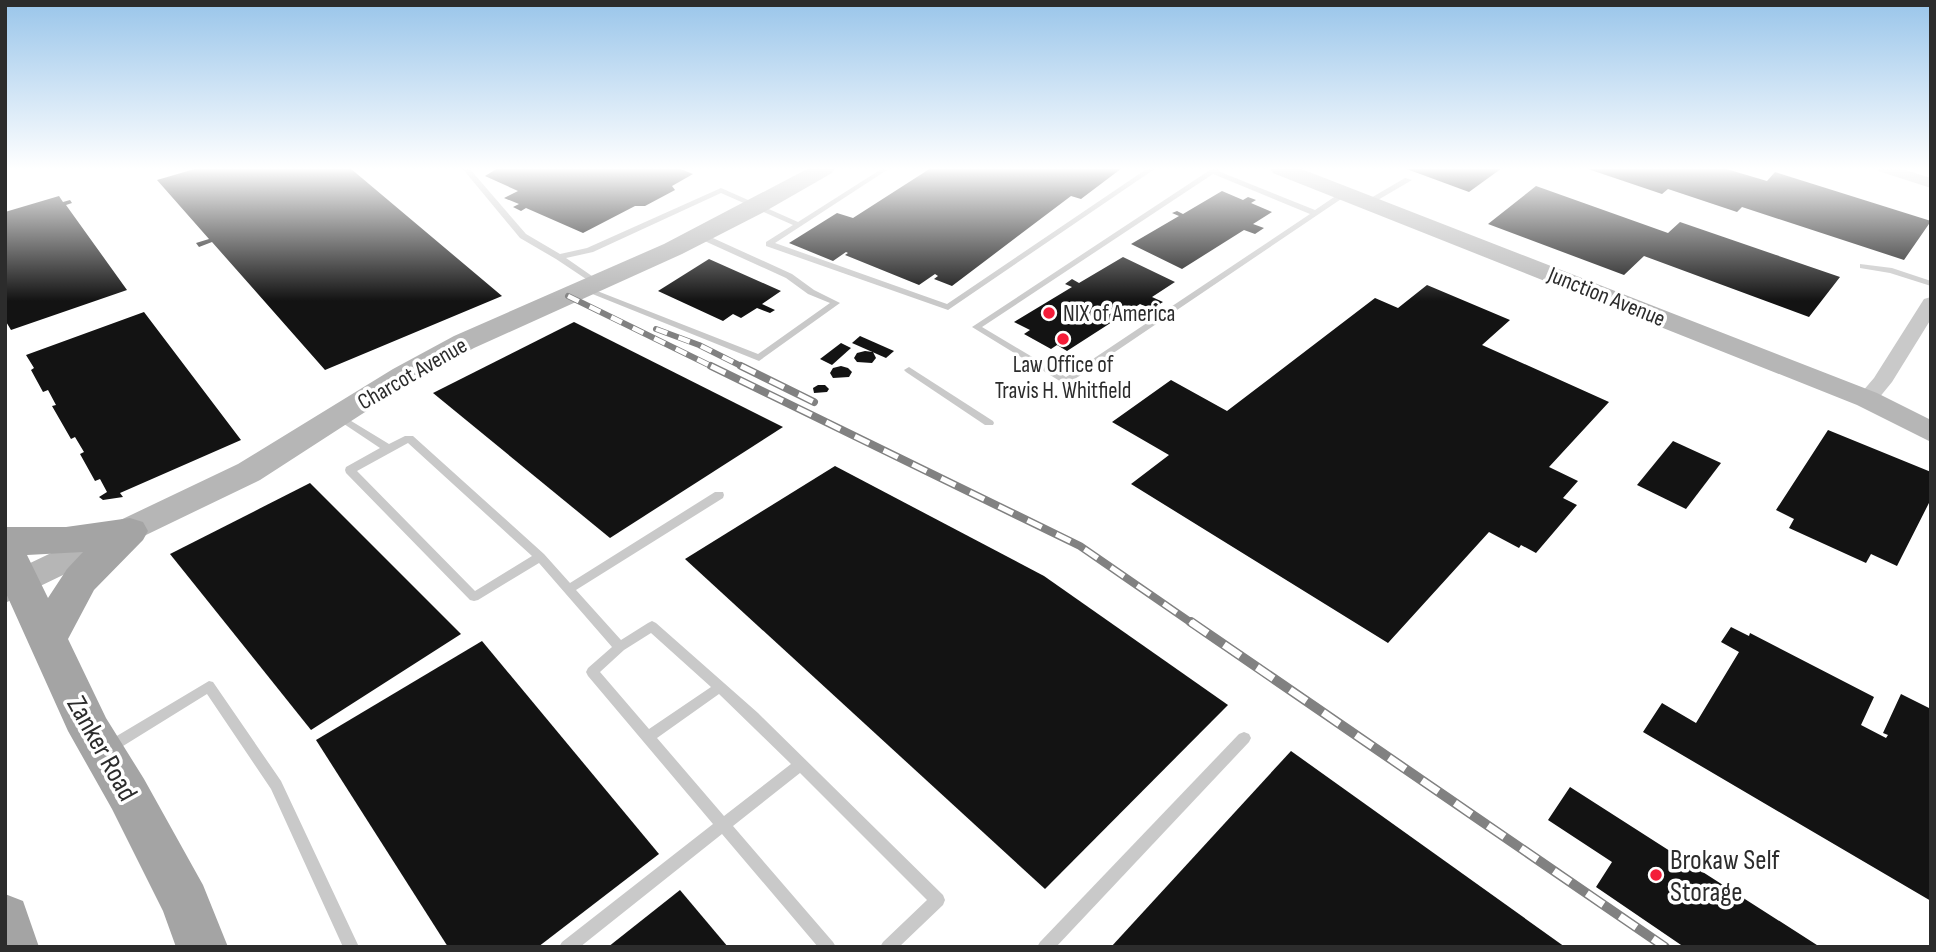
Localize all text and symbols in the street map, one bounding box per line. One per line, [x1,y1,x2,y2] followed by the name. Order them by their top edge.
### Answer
[1543,260,1669,333] street label: Junction Avenue
[1063,300,1175,328] place label: NIX of America
[1041,305,1057,321] marker: NIX of America
[353,331,472,416] street label: Charcot Avenue
[1055,331,1071,347] marker: Law Office of Travis H. Whitfield
[995,351,1131,405] place label: Law Office of Travis H. Whitfield
[59,691,144,807] street label: Zanker Road
[1670,844,1781,909] place label: Brokaw Self Storage
[1648,867,1664,883] marker: Brokaw Self Storage

